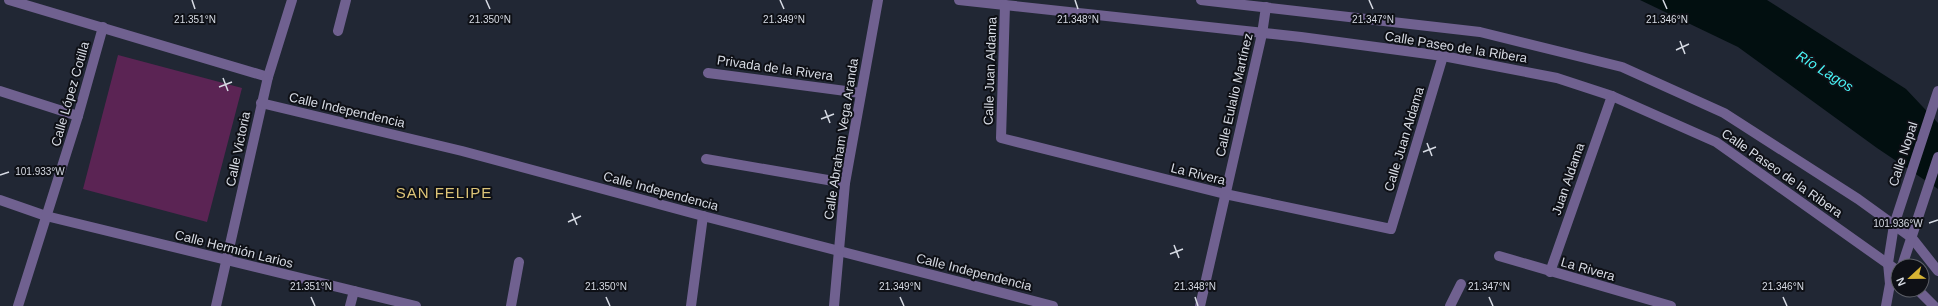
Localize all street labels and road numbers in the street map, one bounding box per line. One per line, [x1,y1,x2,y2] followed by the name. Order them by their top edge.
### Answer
[981,16,999,125] street label: Calle Juan Aldama
[1384,28,1529,66] street label: Calle Paseo de la Ribera
[1212,32,1256,158] street label: Calle Eulalio Martínez
[48,39,92,148] street label: Calle López Cotilla
[716,52,835,84] street label: Privada de la Rivera
[821,56,861,221] street label: Calle Abraham Vega Aranda
[1381,84,1427,193] street label: Calle Juan Aldama
[288,89,407,131] street label: Calle Independencia
[223,109,253,188] street label: Calle Victoria
[1885,120,1921,188] street label: Calle Nopal
[1719,126,1846,221] street label: Calle Paseo de la Ribera
[1549,140,1588,217] street label: Juan Aldama
[1169,160,1228,188] street label: La Rivera
[602,168,721,214] street label: Calle Independencia
[173,227,295,271] street label: Calle Hermión Larios
[915,250,1034,294] street label: Calle Independencia
[1559,254,1618,284] street label: La Rivera

